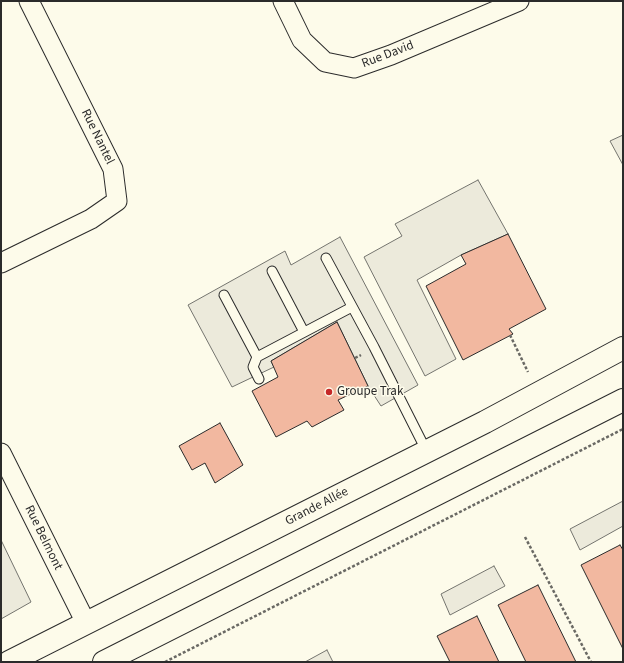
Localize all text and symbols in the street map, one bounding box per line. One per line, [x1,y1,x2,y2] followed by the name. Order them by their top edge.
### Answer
[360,38,416,72] street label: Rue David
[77,107,117,167] street label: Rue Nantel
[337,384,403,400] place label: Groupe Trak
[324,387,334,397] marker: Groupe Trak
[283,484,351,530] street label: Grande Allée
[21,503,65,573] street label: Rue Belmont

